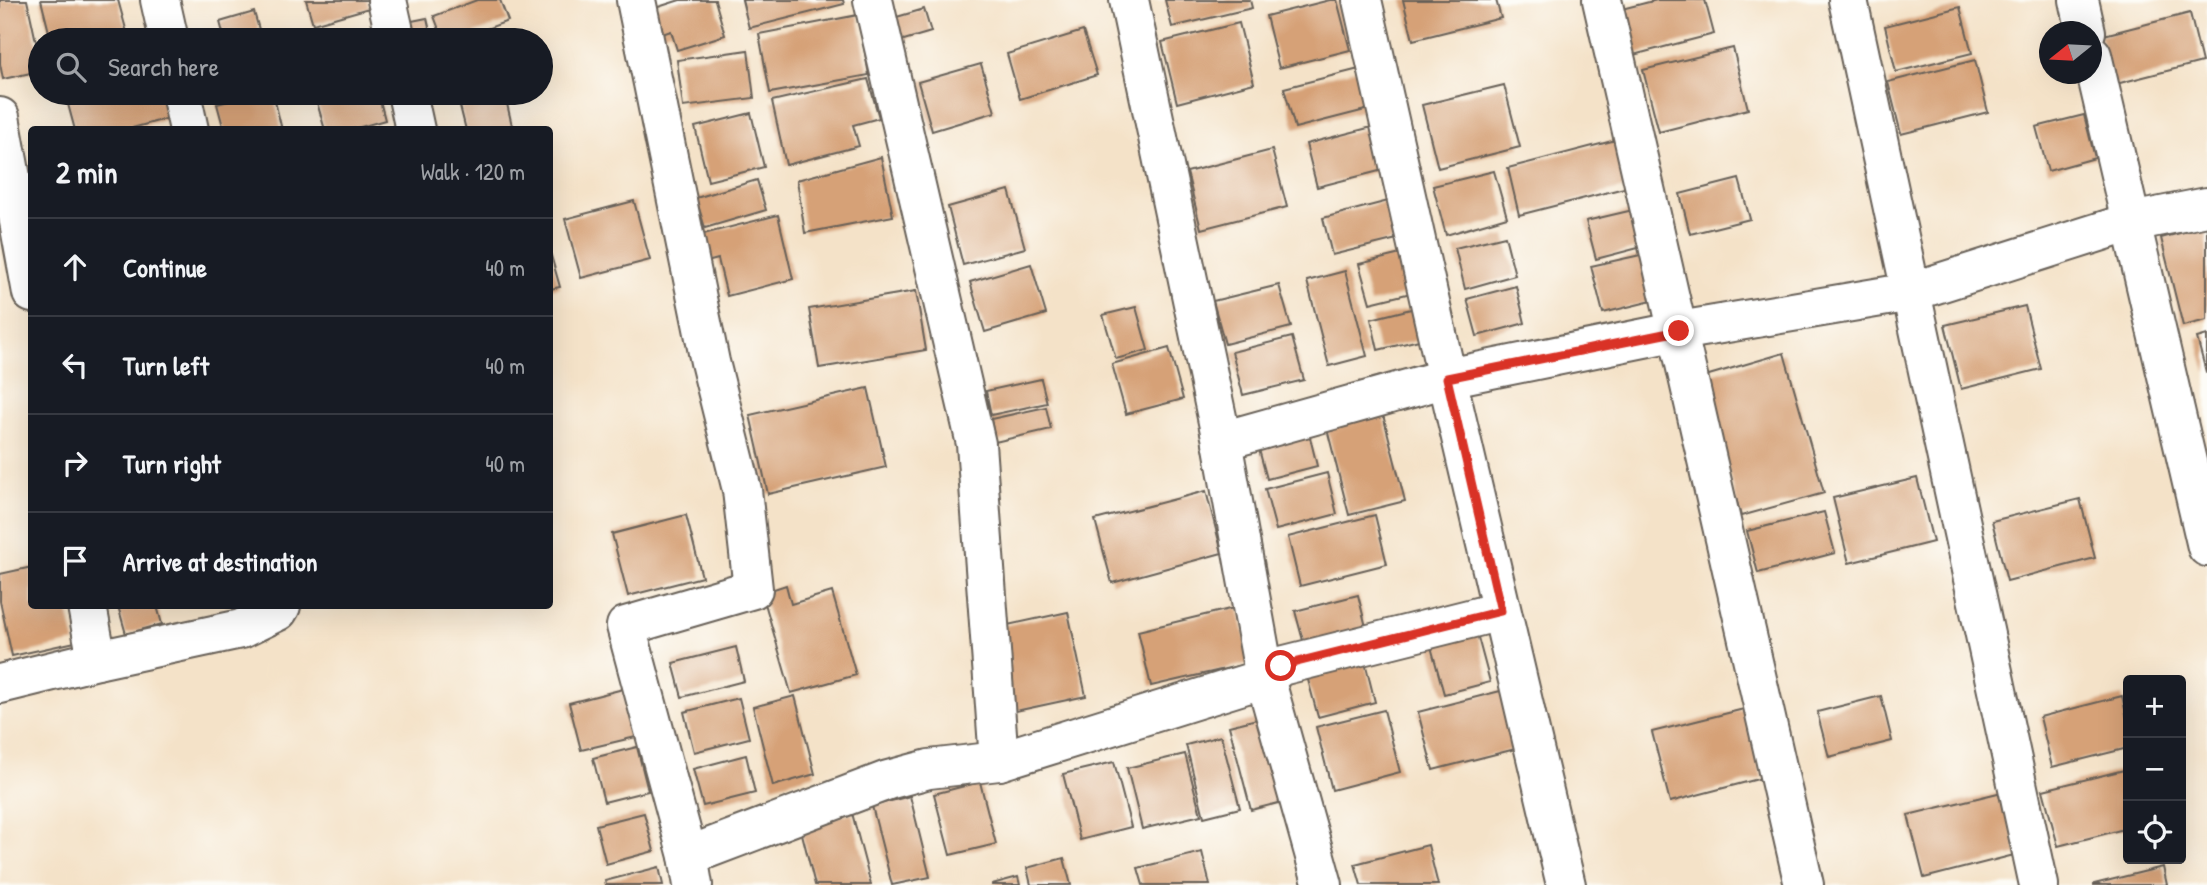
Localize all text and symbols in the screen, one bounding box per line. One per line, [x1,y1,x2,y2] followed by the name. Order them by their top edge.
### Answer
[2039,21,2102,84] north arrow
[28,28,553,105] search box
[52,48,90,86] icon: search
[108,49,219,84] text: Search here
[56,152,118,192] text: 2 min
[421,156,525,187] text: Walk · 120 m
[56,248,94,286] icon: ahead
[123,250,207,285] text: Continue
[485,252,525,283] text: 40 m
[1663,315,1694,346] route end
[56,346,94,384] icon: left
[123,348,209,383] text: Turn left
[485,350,525,381] text: 40 m
[56,444,94,482] icon: right
[123,446,221,481] text: Turn right
[485,448,525,479] text: 40 m
[56,542,94,580] icon: arrive
[123,544,318,579] text: Arrive at destination
[1265,650,1296,681] route start
[2123,675,2186,864] map controls
[2123,675,2186,738] button: +
[2123,738,2186,801] button: −
[2123,801,2186,864] button: locate

